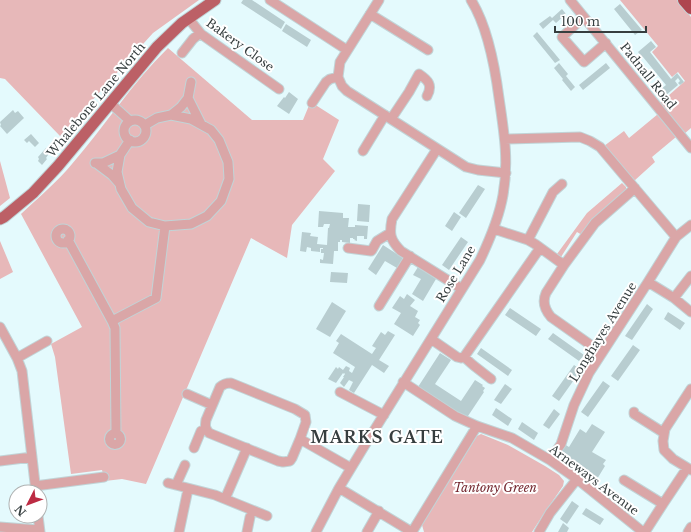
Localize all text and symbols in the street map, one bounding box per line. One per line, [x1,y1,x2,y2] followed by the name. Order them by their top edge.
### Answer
[555,8,646,34] scale bar
[561,14,600,29] text: 100 m
[204,15,277,74] street label: Bakery Close
[43,39,148,161] street label: Whalebone Lane North
[617,40,680,112] street label: Padnall Road
[433,243,478,305] street label: Rose Lane
[566,279,639,385] street label: Longhayes Avenue
[310,427,444,447] district label: MARKS GATE
[546,440,642,518] street label: Arneways Avenue
[453,480,537,495] park label: Tantony Green
[8,484,48,524] north arrow
[11,502,29,519] text: N

